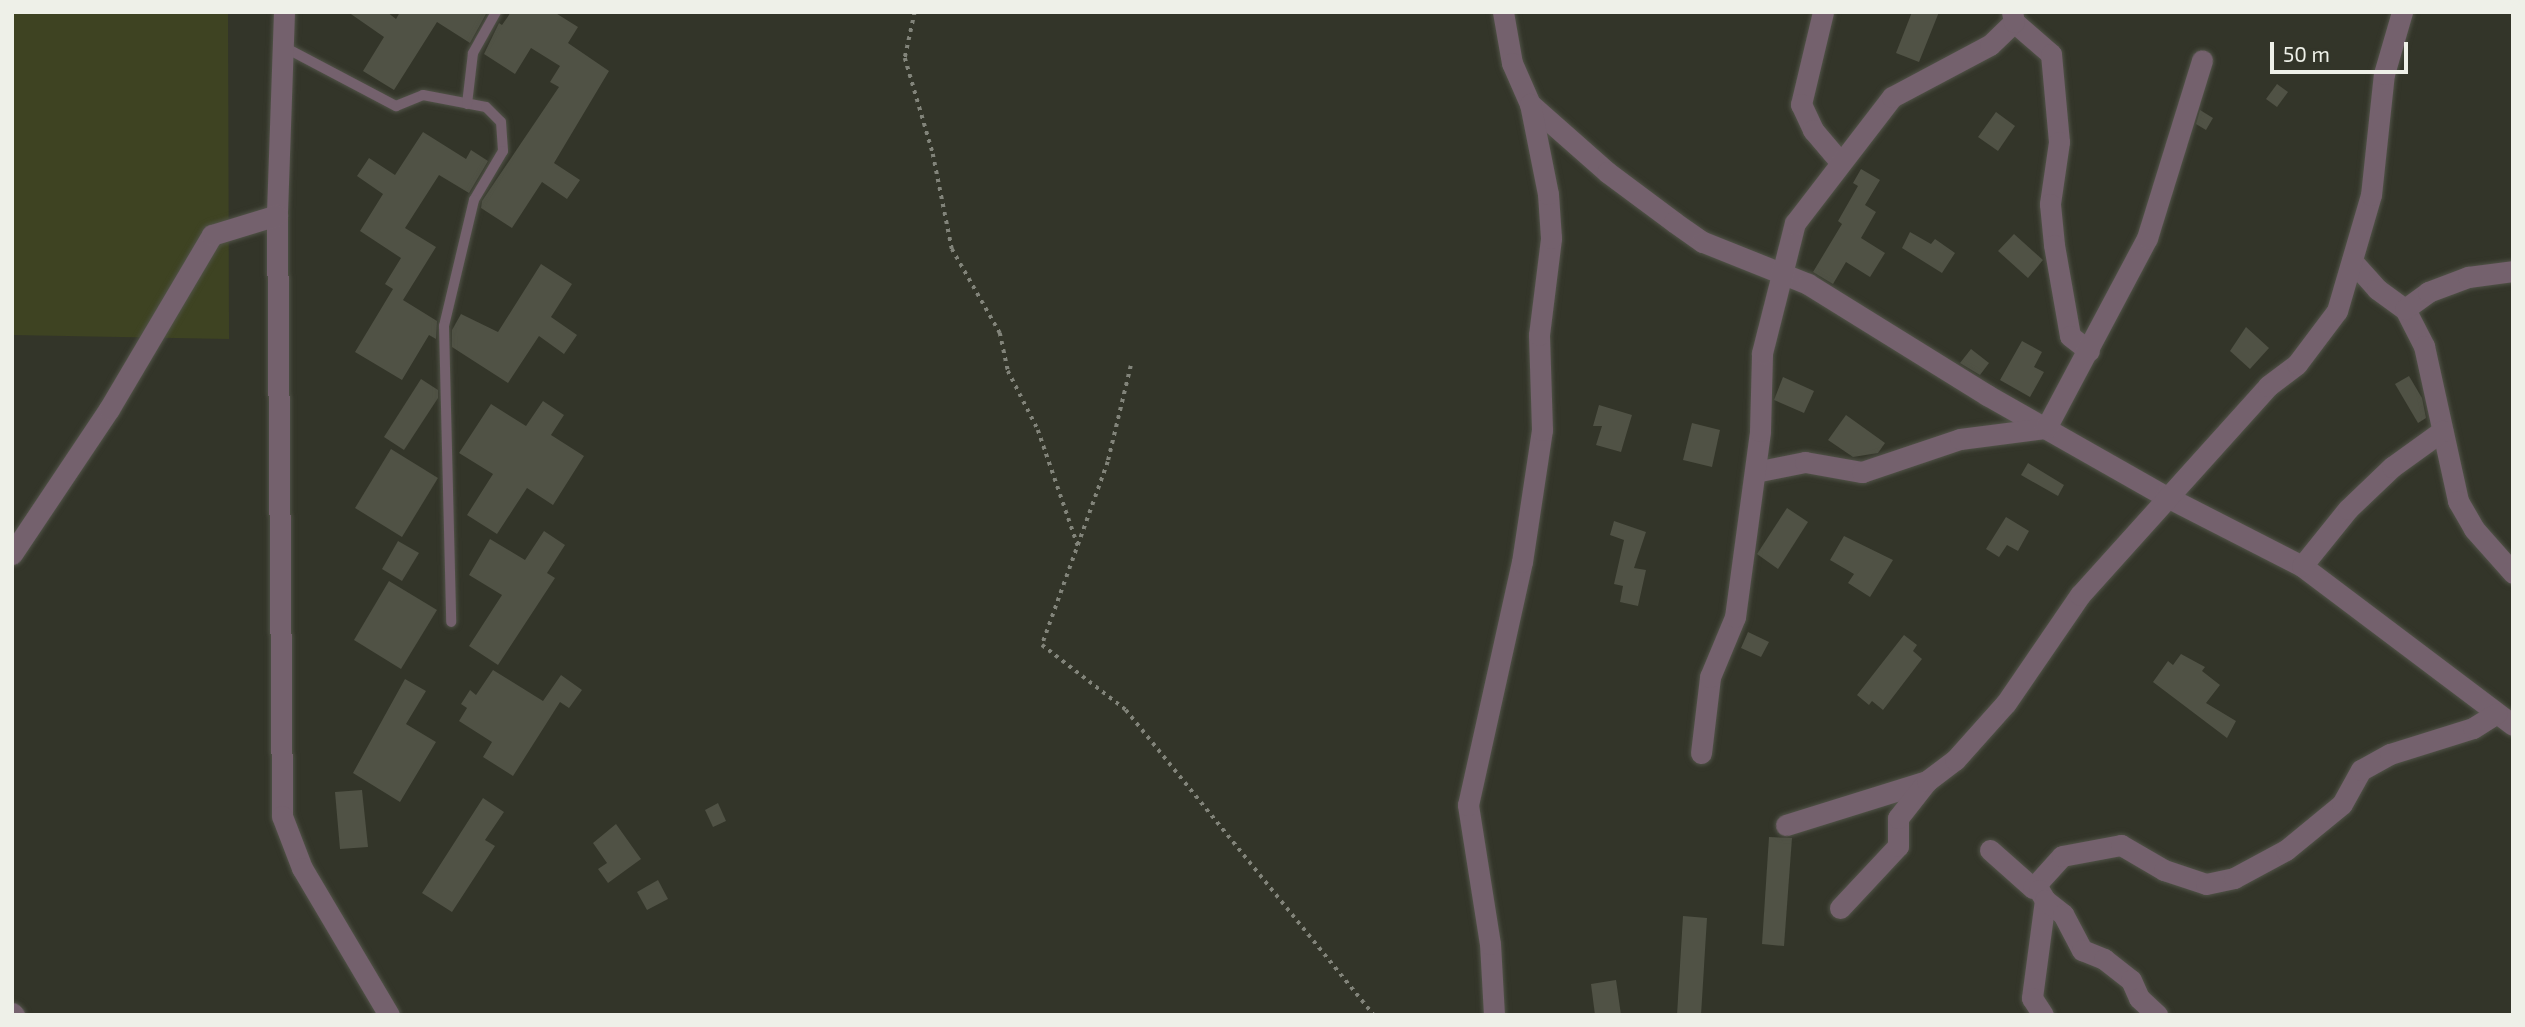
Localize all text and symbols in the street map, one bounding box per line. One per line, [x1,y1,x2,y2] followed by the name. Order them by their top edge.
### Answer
[2273,28,2411,72] scale bar
[2283,41,2330,66] text: 50 m

